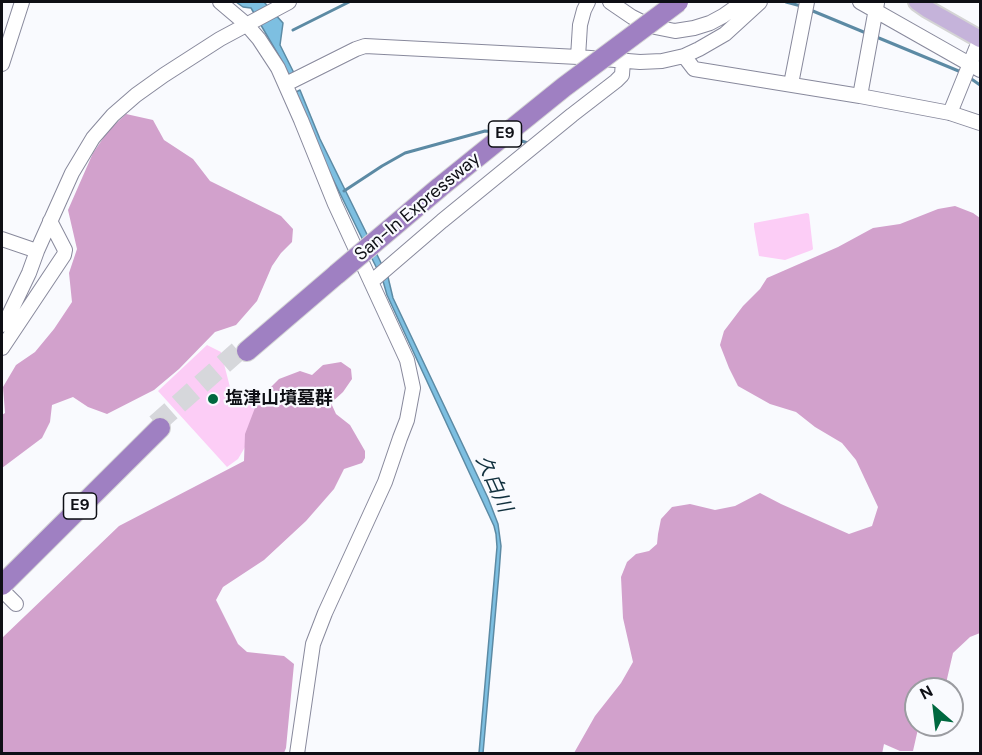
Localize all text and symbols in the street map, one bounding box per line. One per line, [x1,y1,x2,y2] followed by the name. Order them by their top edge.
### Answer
[488,121,522,147] road number: E9
[351,148,485,266] street label: San-In Expressway
[225,388,333,410] place label: 塩津山墳墓群
[206,392,220,406] marker: 塩津山墳墓群
[470,452,516,516] water label: 久白川
[64,493,97,519] road number: E9
[904,677,964,737] north arrow
[916,680,936,704] text: N

